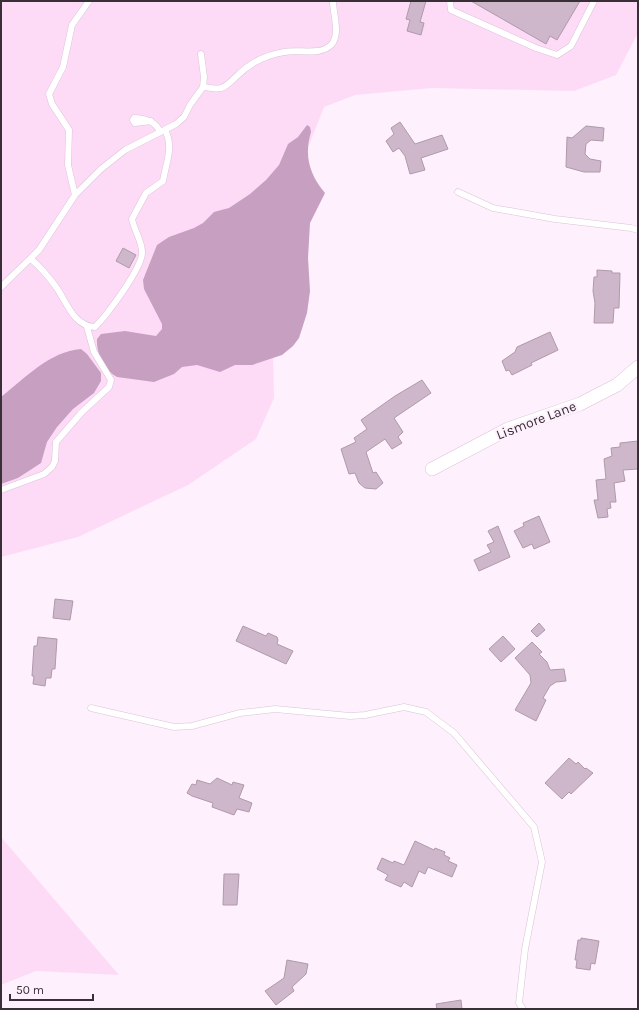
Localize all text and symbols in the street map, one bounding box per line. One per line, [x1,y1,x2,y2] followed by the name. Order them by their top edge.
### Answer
[494,397,579,444] street label: Lismore Lane
[10,976,93,1002] scale bar
[16,983,44,997] text: 50 m

